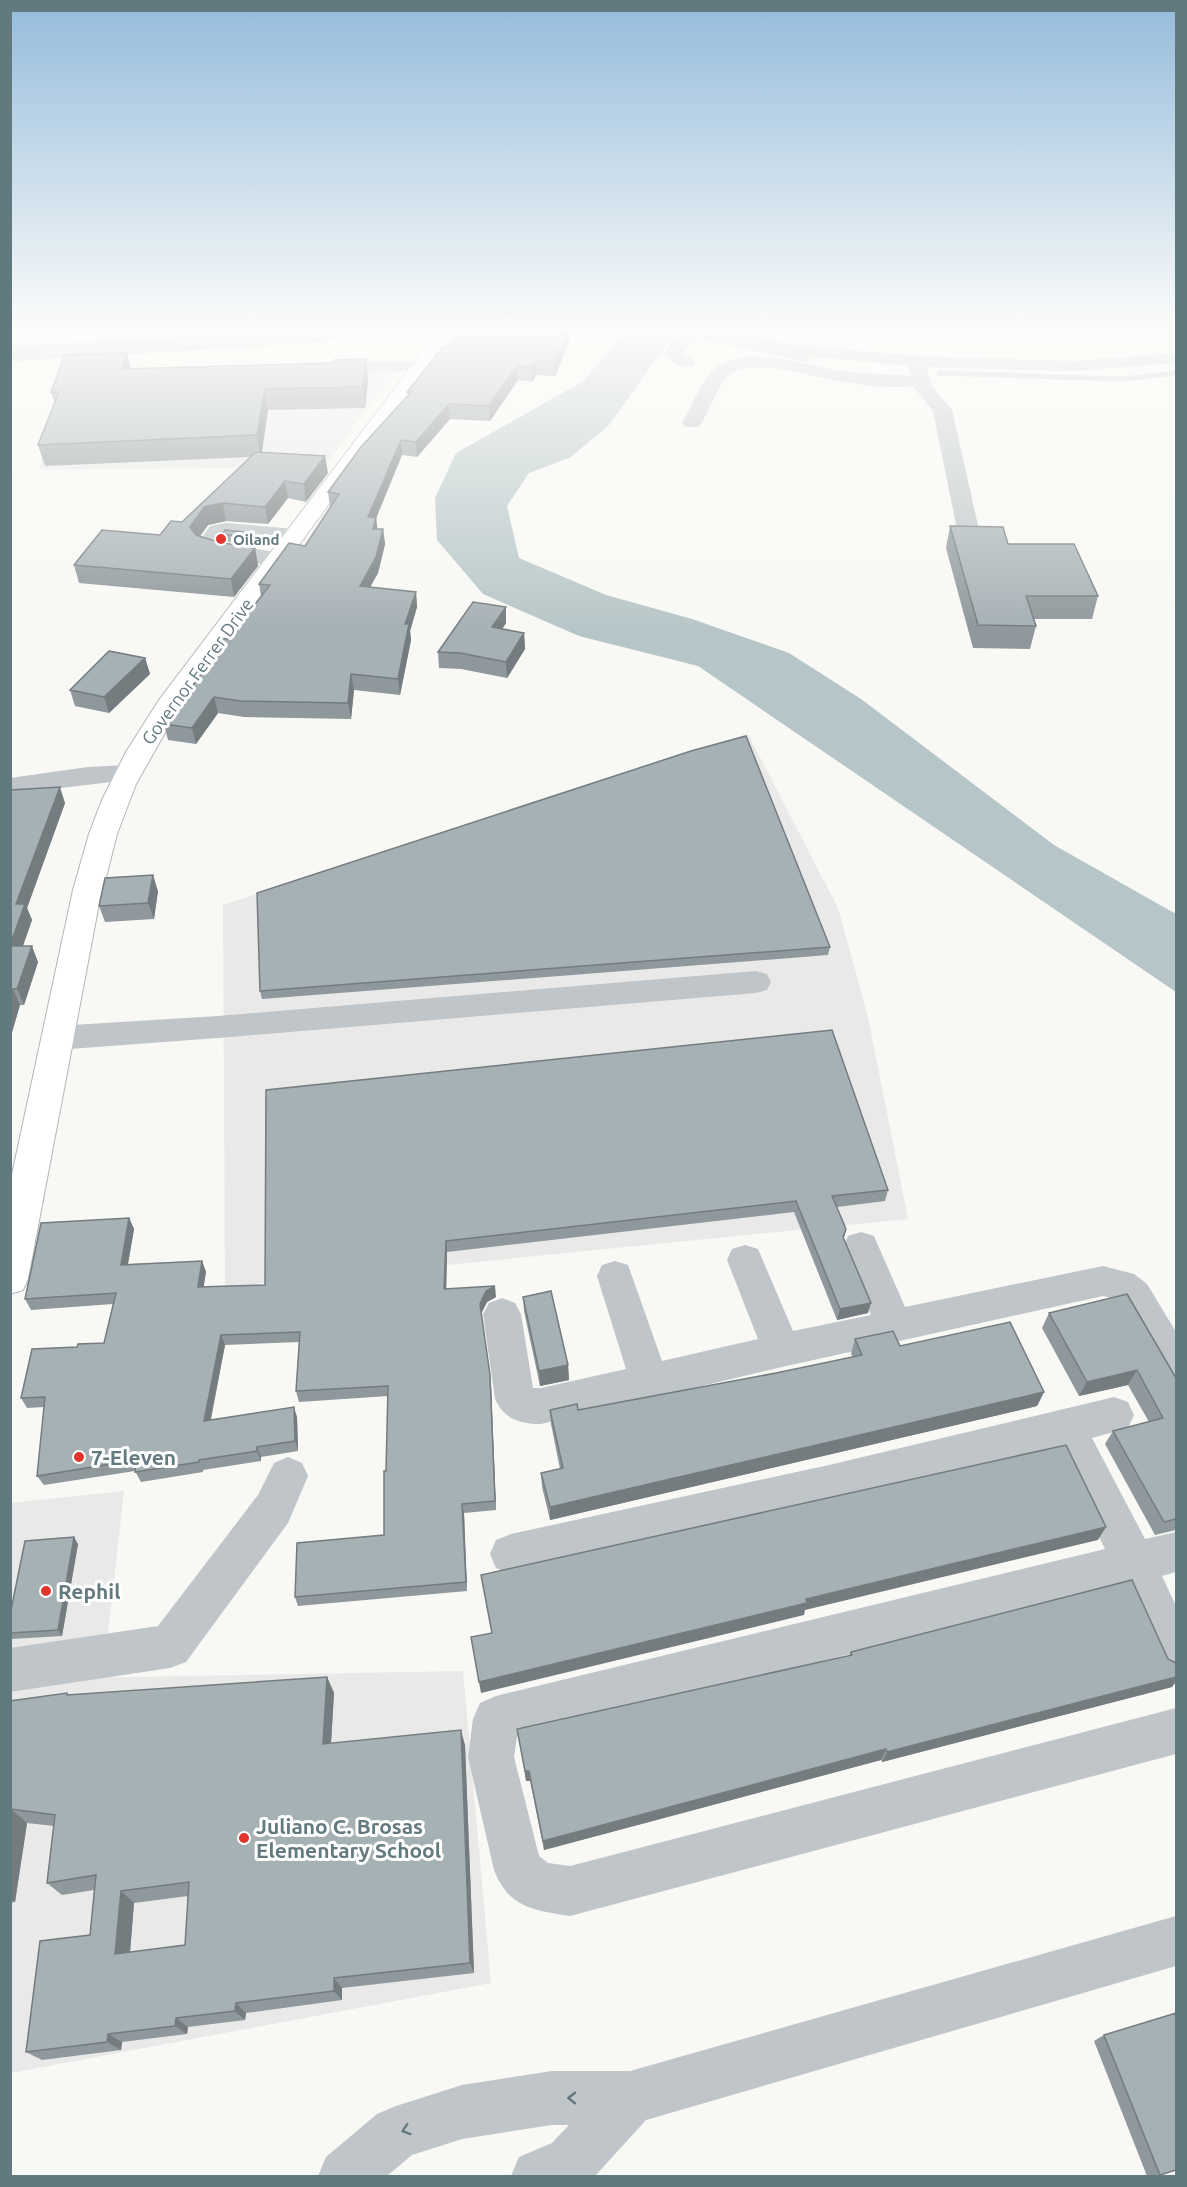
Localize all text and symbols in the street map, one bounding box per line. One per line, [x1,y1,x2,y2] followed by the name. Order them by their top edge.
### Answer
[233,531,280,548] place label: Oiland
[214,532,228,546] marker: Oiland
[137,594,257,748] street label: Governor Ferrer Drive
[91,1445,176,1469] place label: 7-Eleven
[72,1450,86,1464] marker: 7-Eleven
[58,1579,121,1603] place label: Rephil
[39,1584,53,1598] marker: Rephil
[256,1814,441,1862] place label: Juliano C. Brosas Elementary School
[237,1831,251,1845] marker: Juliano C. Brosas Elementary School
[567,2092,576,2104] one-way arrow
[401,2123,412,2135] one-way arrow

